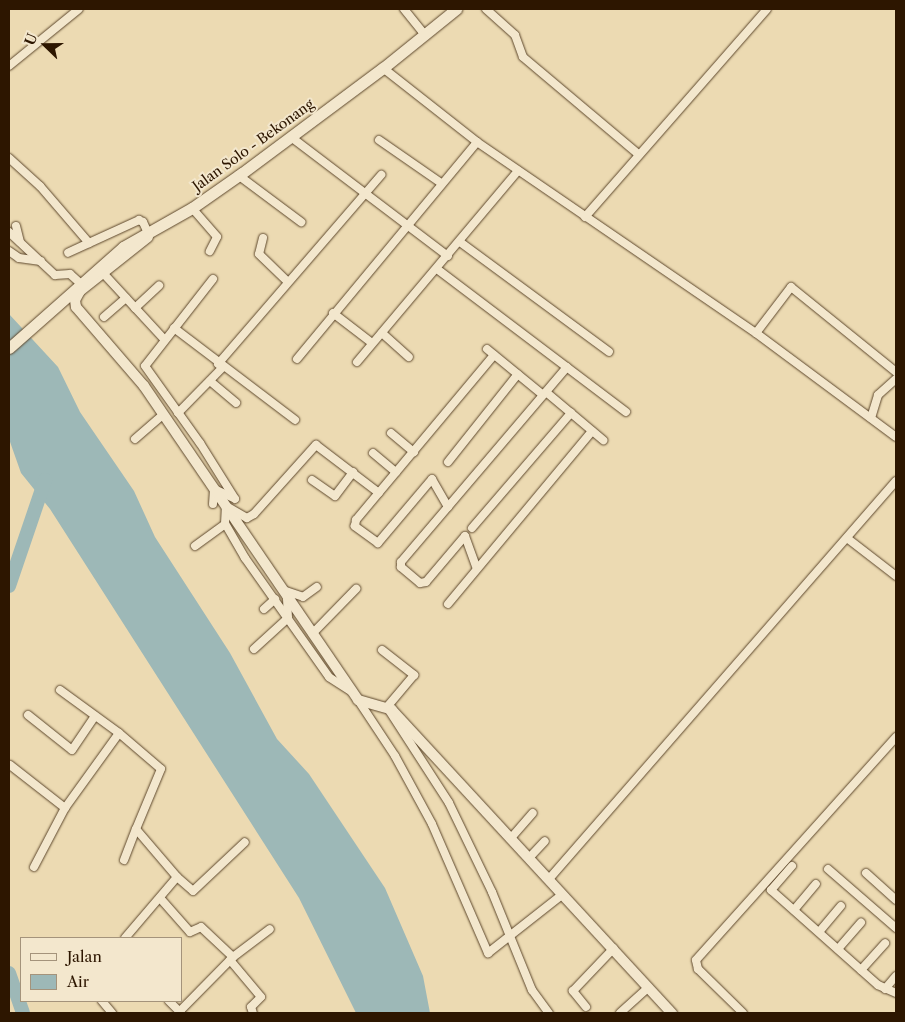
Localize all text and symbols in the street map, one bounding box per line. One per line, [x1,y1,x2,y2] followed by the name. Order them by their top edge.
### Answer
[20,20,70,70] north arrow
[21,31,42,48] text: U
[189,95,317,195] street label: Jalan Solo - Bekonang
[20,937,182,1002] legend
[67,947,102,966] text: Jalan
[67,972,89,991] text: Air

